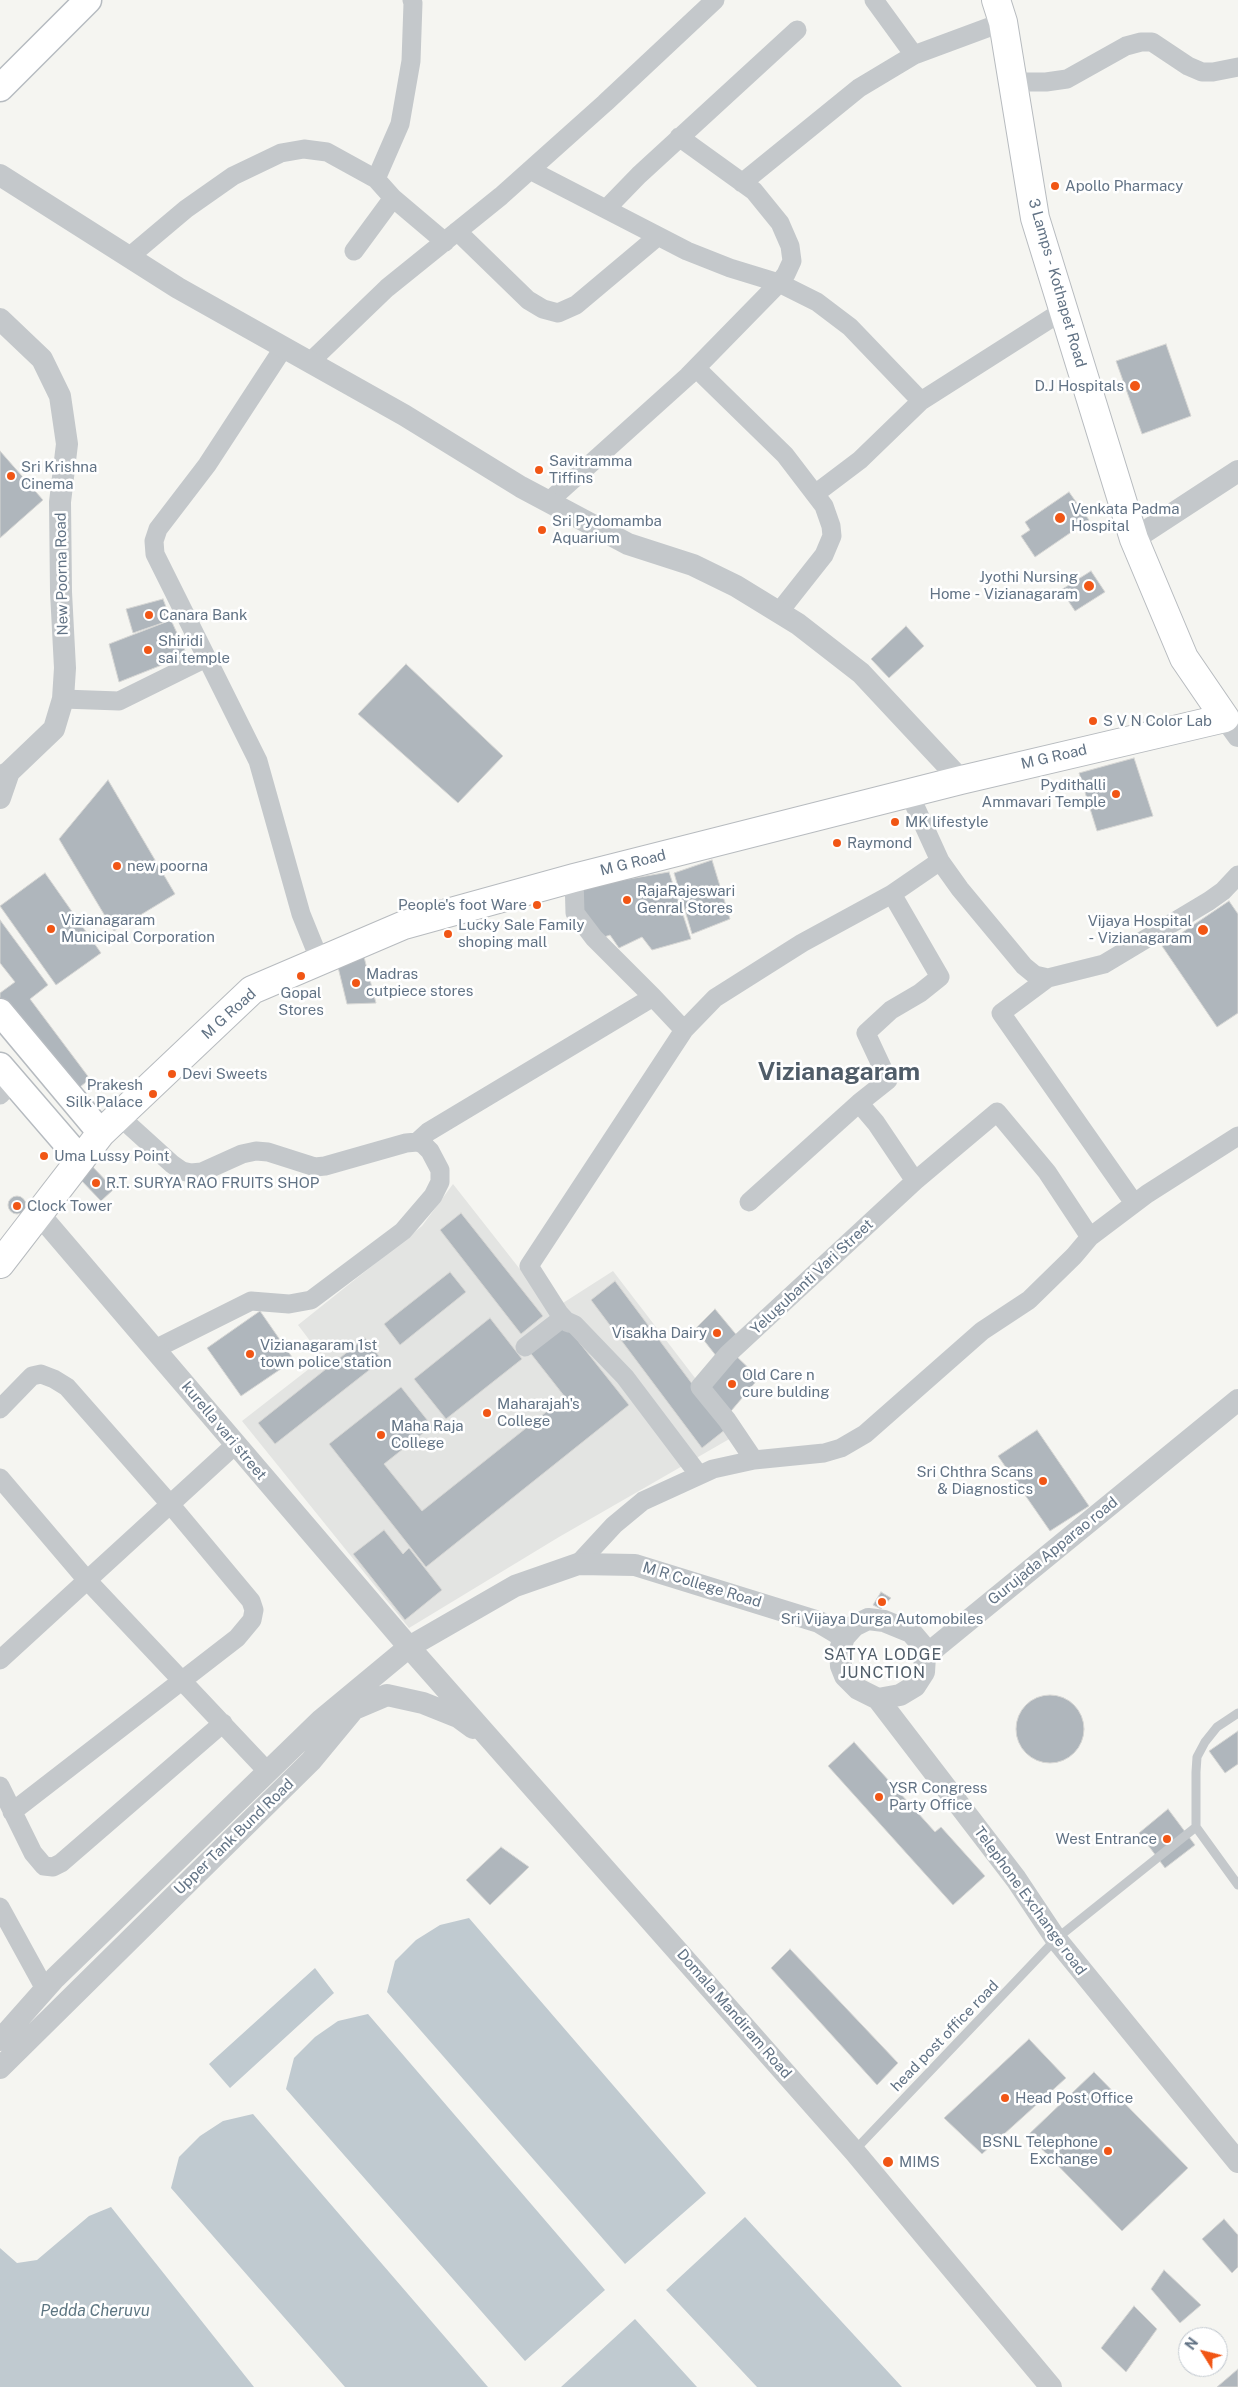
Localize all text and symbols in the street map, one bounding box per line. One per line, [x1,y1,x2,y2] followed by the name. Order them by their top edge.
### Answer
[1065,177,1183,195] place label: Apollo Pharmacy
[1049,180,1061,192] marker: Apollo Pharmacy
[1024,196,1090,370] street label: 3 Lamps - Kothapet Road
[1035,377,1124,395] place label: D.J Hospitals
[1128,379,1142,393] marker: D.J Hospitals
[549,452,632,487] place label: Savitramma Tiffins
[21,458,97,493] place label: Sri Krishna Cinema
[533,464,545,476] marker: Savitramma Tiffins
[5,470,17,482] marker: Sri Krishna Cinema
[1071,500,1179,535] place label: Venkata Padma Hospital
[1053,511,1067,525] marker: Venkata Padma Hospital
[52,512,72,636] street label: New Poorna Road
[552,512,662,547] place label: Sri Pydomamba Aquarium
[536,524,548,536] marker: Sri Pydomamba Aquarium
[929,568,1078,603] place label: Jyothi Nursing Home - Vizianagaram
[1082,579,1096,593] marker: Jyothi Nursing Home - Vizianagaram
[159,606,247,624] place label: Canara Bank
[143,609,155,621] marker: Canara Bank
[158,632,230,667] place label: Shiridi sai temple
[142,644,154,656] marker: Shiridi sai temple
[1103,712,1212,730] place label: S V N Color Lab
[1087,715,1099,727] marker: S V N Color Lab
[1019,741,1089,773] street label: M G Road
[982,776,1106,811] place label: Pydithalli Ammavari Temple
[1110,788,1122,800] marker: Pydithalli Ammavari Temple
[905,813,989,831] place label: MK lifestyle
[889,816,901,828] marker: MK lifestyle
[847,834,912,852] place label: Raymond
[831,837,843,849] marker: Raymond
[598,846,668,880] street label: M G Road
[127,857,208,875] place label: new poorna
[111,860,123,872] marker: new poorna
[637,882,735,917] place label: RajaRajeswari Genral Stores
[621,894,633,906] marker: RajaRajeswari Genral Stores
[398,896,527,914] place label: People's foot Ware
[531,899,543,911] marker: People's foot Ware
[61,911,215,946] place label: Vizianagaram Municipal Corporation
[1088,912,1192,947] place label: Vijaya Hospital - Vizianagaram
[458,916,584,951] place label: Lucky Sale Family shoping mall
[45,923,57,935] marker: Vizianagaram Municipal Corporation
[1196,923,1210,937] marker: Vijaya Hospital - Vizianagaram
[442,928,454,940] marker: Lucky Sale Family shoping mall
[366,965,473,1000] place label: Madras cutpiece stores
[295,970,307,982] marker: Gopal Stores
[350,977,362,989] marker: Madras cutpiece stores
[278,984,324,1019] place label: Gopal Stores
[198,985,260,1043] street label: M G Road
[758,1057,920,1087] district label: Vizianagaram
[182,1065,267,1083] place label: Devi Sweets
[166,1068,178,1080] marker: Devi Sweets
[66,1076,143,1111] place label: Prakesh Silk Palace
[147,1088,159,1100] marker: Prakesh Silk Palace
[54,1147,169,1165] place label: Uma Lussy Point
[38,1150,50,1162] marker: Uma Lussy Point
[106,1174,319,1192] place label: R.T. SURYA RAO FRUITS SHOP
[90,1177,102,1189] marker: R.T. SURYA RAO FRUITS SHOP
[27,1197,112,1215] place label: Clock Tower
[11,1200,23,1212] marker: Clock Tower
[747,1216,877,1338] street label: Yelugubanti Vari Street
[612,1324,707,1342] place label: Visakha Dairy
[711,1327,723,1339] marker: Visakha Dairy
[260,1336,392,1371] place label: Vizianagaram 1st town police station
[244,1348,256,1360] marker: Vizianagaram 1st town police station
[742,1366,830,1401] place label: Old Care n cure bulding
[178,1378,270,1484] street label: kurella vari street
[726,1378,738,1390] marker: Old Care n cure bulding
[497,1395,580,1430] place label: Maharajah's College
[481,1407,493,1419] marker: Maharajah's College
[391,1417,464,1452] place label: Maha Raja College
[375,1429,387,1441] marker: Maha Raja College
[916,1463,1033,1498] place label: Sri Chthra Scans & Diagnostics
[1037,1475,1049,1487] marker: Sri Chthra Scans & Diagnostics
[985,1493,1121,1609] street label: Gurujada Apparao road
[640,1558,764,1612] street label: M R College Road
[876,1596,888,1608] marker: Sri Vijaya Durga Automobiles
[781,1610,983,1628] place label: Sri Vijaya Durga Automobiles
[822,1645,944,1683] district label: SATYA LODGE JUNCTION
[171,1775,297,1899] street label: Upper Tank Bund Road
[889,1779,987,1814] place label: YSR Congress Party Office
[873,1791,885,1803] marker: YSR Congress Party Office
[970,1823,1090,1979] street label: Telephone Exchange road
[1056,1830,1157,1848] place label: West Entrance
[1161,1833,1173,1845] marker: West Entrance
[673,1946,795,2082] street label: Domala Mandiram Road
[887,1977,1003,2095] street label: head post office road
[1015,2089,1133,2107] place label: Head Post Office
[999,2092,1011,2104] marker: Head Post Office
[982,2133,1098,2168] place label: BSNL Telephone Exchange
[1102,2145,1114,2157] marker: BSNL Telephone Exchange
[899,2153,940,2171] place label: MIMS
[881,2155,895,2169] marker: MIMS
[40,2301,150,2321] water label: Pedda Cheruvu
[1178,2327,1228,2377] north arrow
[1182,2335,1201,2353] text: N

